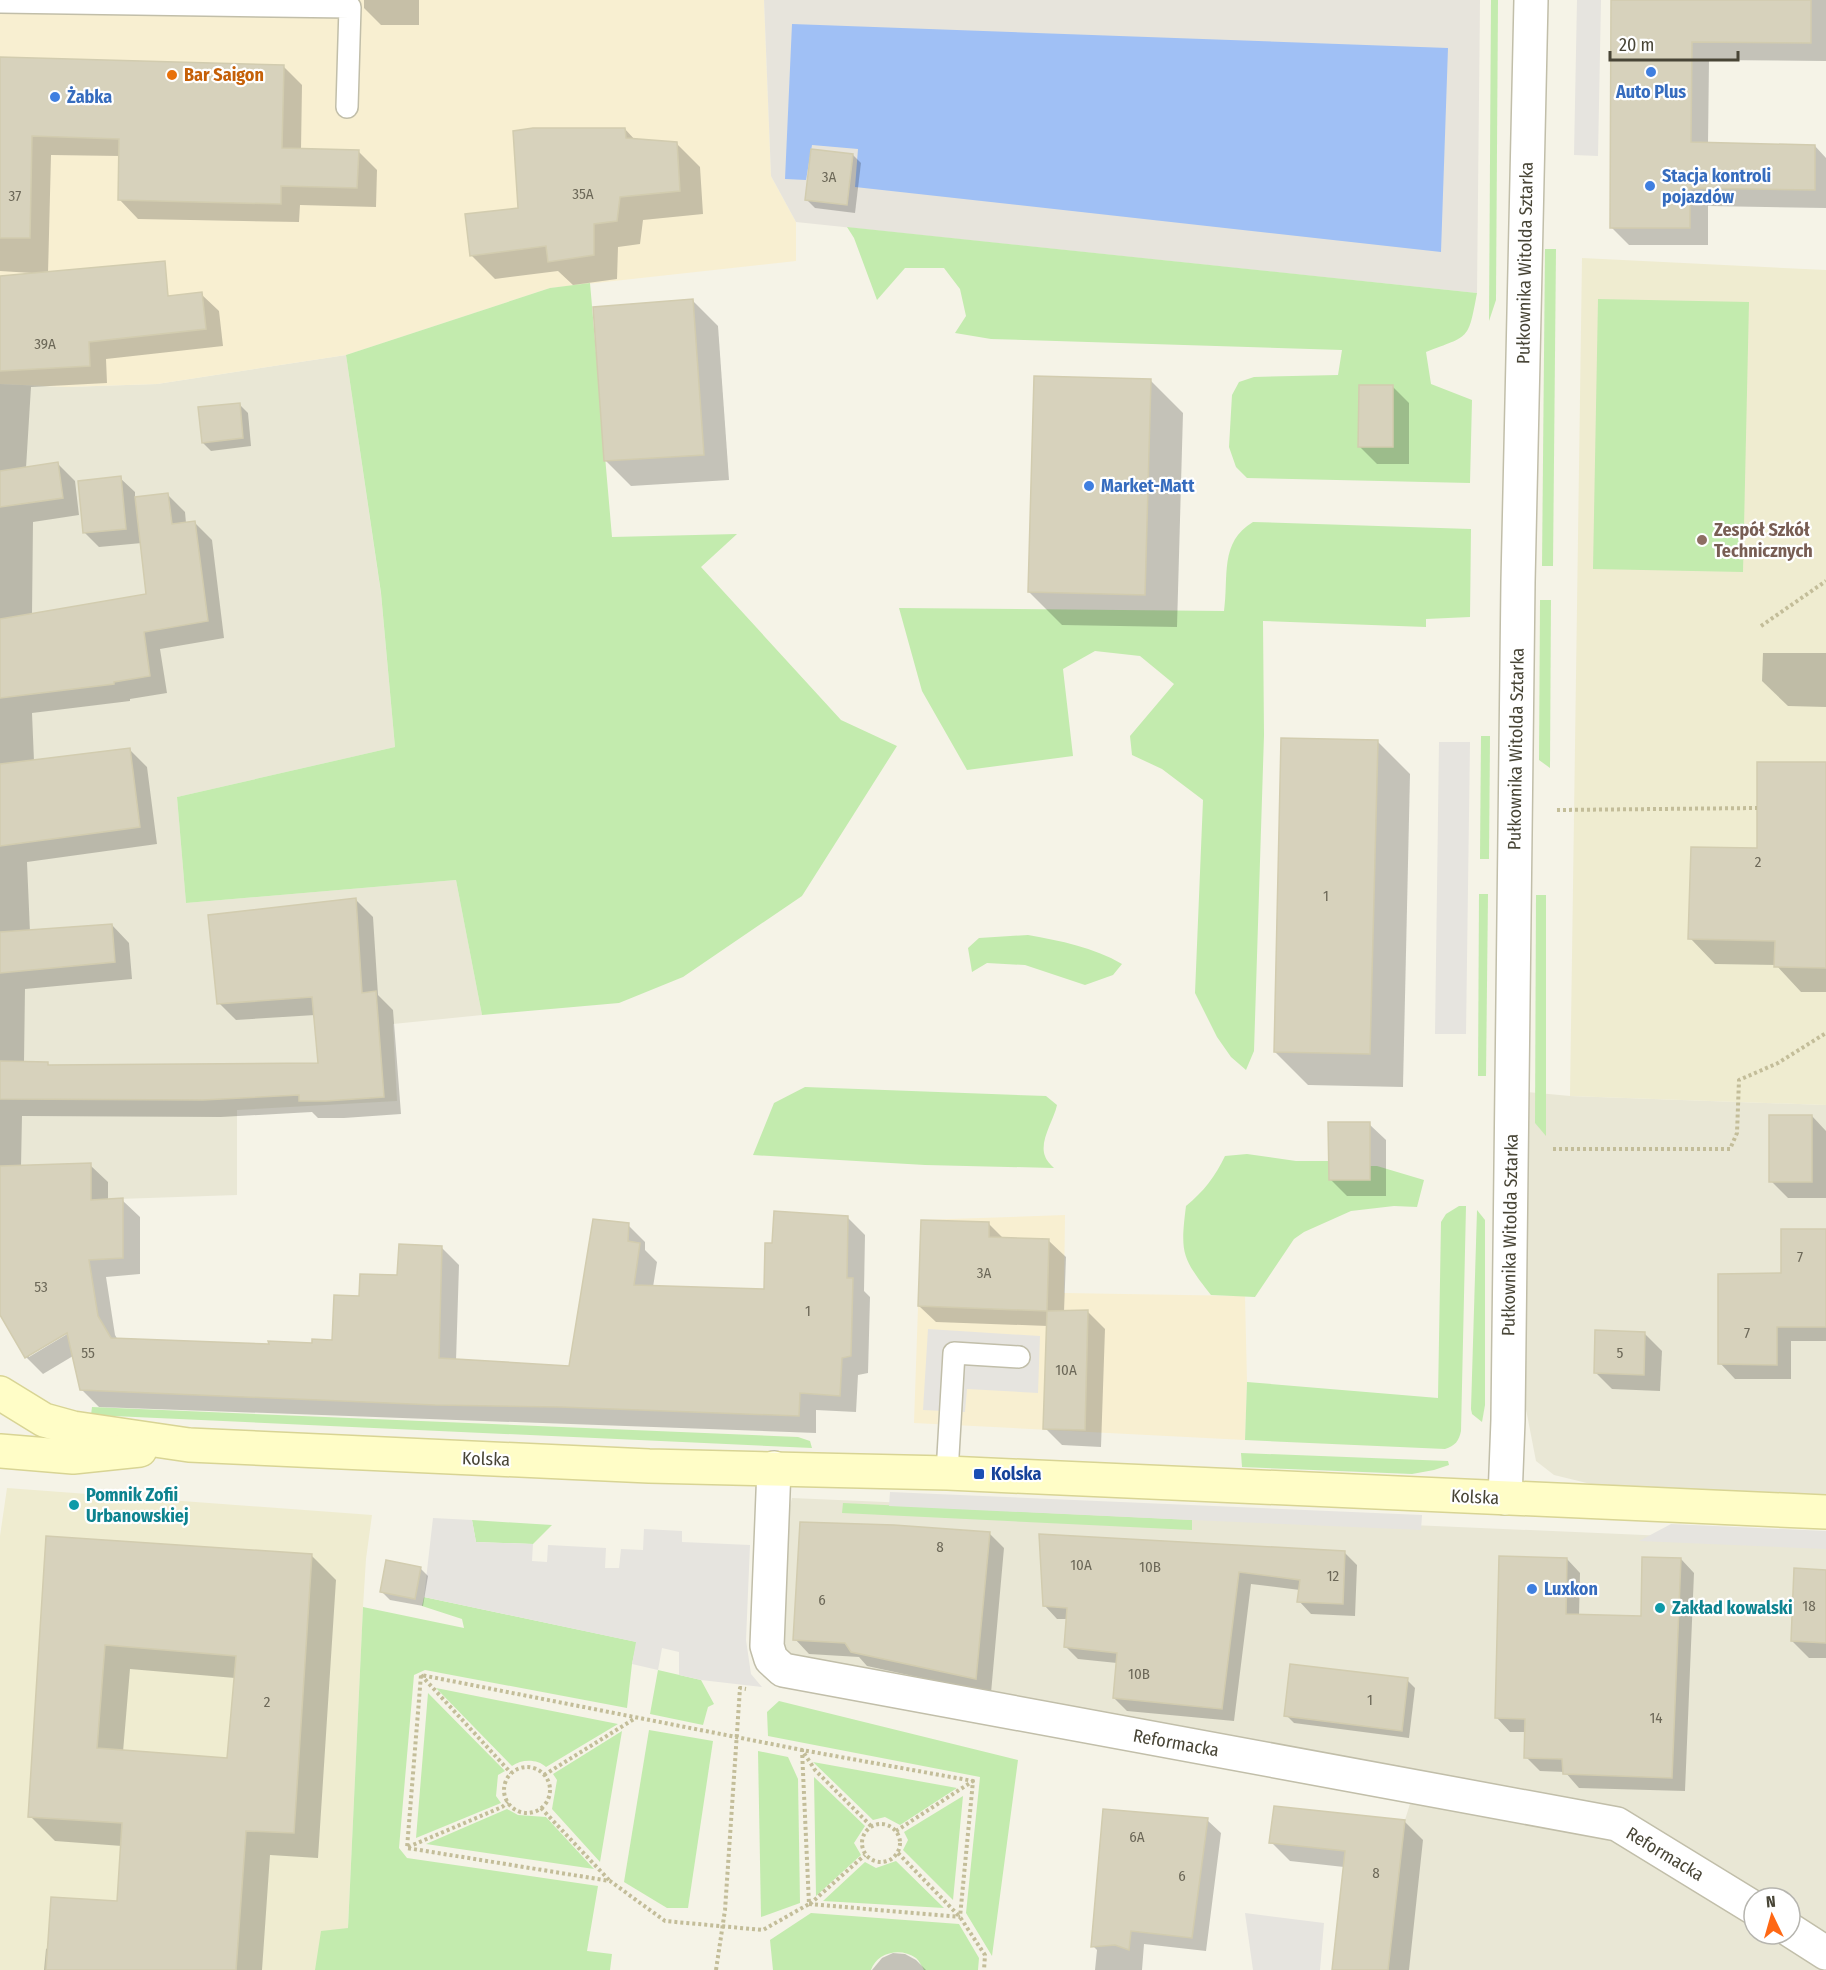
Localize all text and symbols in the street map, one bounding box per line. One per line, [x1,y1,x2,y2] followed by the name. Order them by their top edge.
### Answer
[1610,24,1738,62] scale bar
[1619,34,1654,56] text: 20 m
[184,64,264,86] place label: Bar Saigon
[1644,65,1658,79] marker: Auto Plus
[165,68,179,82] marker: Bar Saigon
[1615,81,1686,103] place label: Auto Plus
[67,86,112,108] place label: Żabka
[48,90,62,104] marker: Żabka
[1512,161,1538,364] street label: Pułkownika Witolda Sztarka
[1662,165,1771,208] place label: Stacja kontroli pojazdów
[822,168,836,186] house number: 3A
[1643,179,1657,193] marker: Stacja kontroli pojazdów
[572,185,594,203] house number: 35A
[9,187,21,205] house number: 37
[34,335,56,353] house number: 39A
[1101,475,1195,497] place label: Market-Matt
[1082,479,1096,493] marker: Market-Matt
[1714,519,1813,562] place label: Zespół Szkół Technicznych
[1695,533,1709,547] marker: Zespół Szkół Technicznych
[1503,647,1529,850] street label: Pułkownika Witolda Sztarka
[1755,853,1762,871] house number: 2
[1323,887,1329,905] house number: 1
[1497,1133,1523,1336] street label: Pułkownika Witolda Sztarka
[1797,1248,1803,1266] house number: 7
[977,1264,991,1282] house number: 3A
[34,1278,48,1296] house number: 53
[805,1302,811,1320] house number: 1
[1744,1324,1750,1342] house number: 7
[81,1344,95,1362] house number: 55
[1617,1344,1624,1362] house number: 5
[1055,1361,1077,1379] house number: 10A
[462,1447,511,1471] street label: Kolska
[991,1463,1041,1485] place label: Kolska
[972,1467,986,1481] marker: Kolska
[86,1484,189,1527] place label: Pomnik Zofii Urbanowskiej
[1450,1485,1500,1509] street label: Kolska
[67,1498,81,1512] marker: Pomnik Zofii Urbanowskiej
[936,1538,944,1556] house number: 8
[1070,1556,1092,1574] house number: 10A
[1139,1558,1161,1576] house number: 10B
[1327,1567,1340,1585] house number: 12
[1544,1578,1598,1600] place label: Luxkon
[1525,1582,1539,1596] marker: Luxkon
[818,1591,826,1609] house number: 6
[1672,1597,1793,1619] place label: Zakład kowalski
[1802,1597,1816,1615] house number: 18
[1653,1601,1667,1615] marker: Zakład kowalski
[1128,1665,1150,1683] house number: 10B
[1367,1691,1373,1709] house number: 1
[264,1693,271,1711] house number: 2
[1649,1709,1663,1727] house number: 14
[1131,1725,1221,1761] street label: Reformacka
[1622,1822,1708,1886] street label: Reformacka
[1129,1828,1145,1846] house number: 6A
[1372,1864,1380,1882] house number: 8
[1178,1867,1186,1885] house number: 6
[1742,1886,1802,1946] north arrow
[1765,1892,1776,1911] text: N

